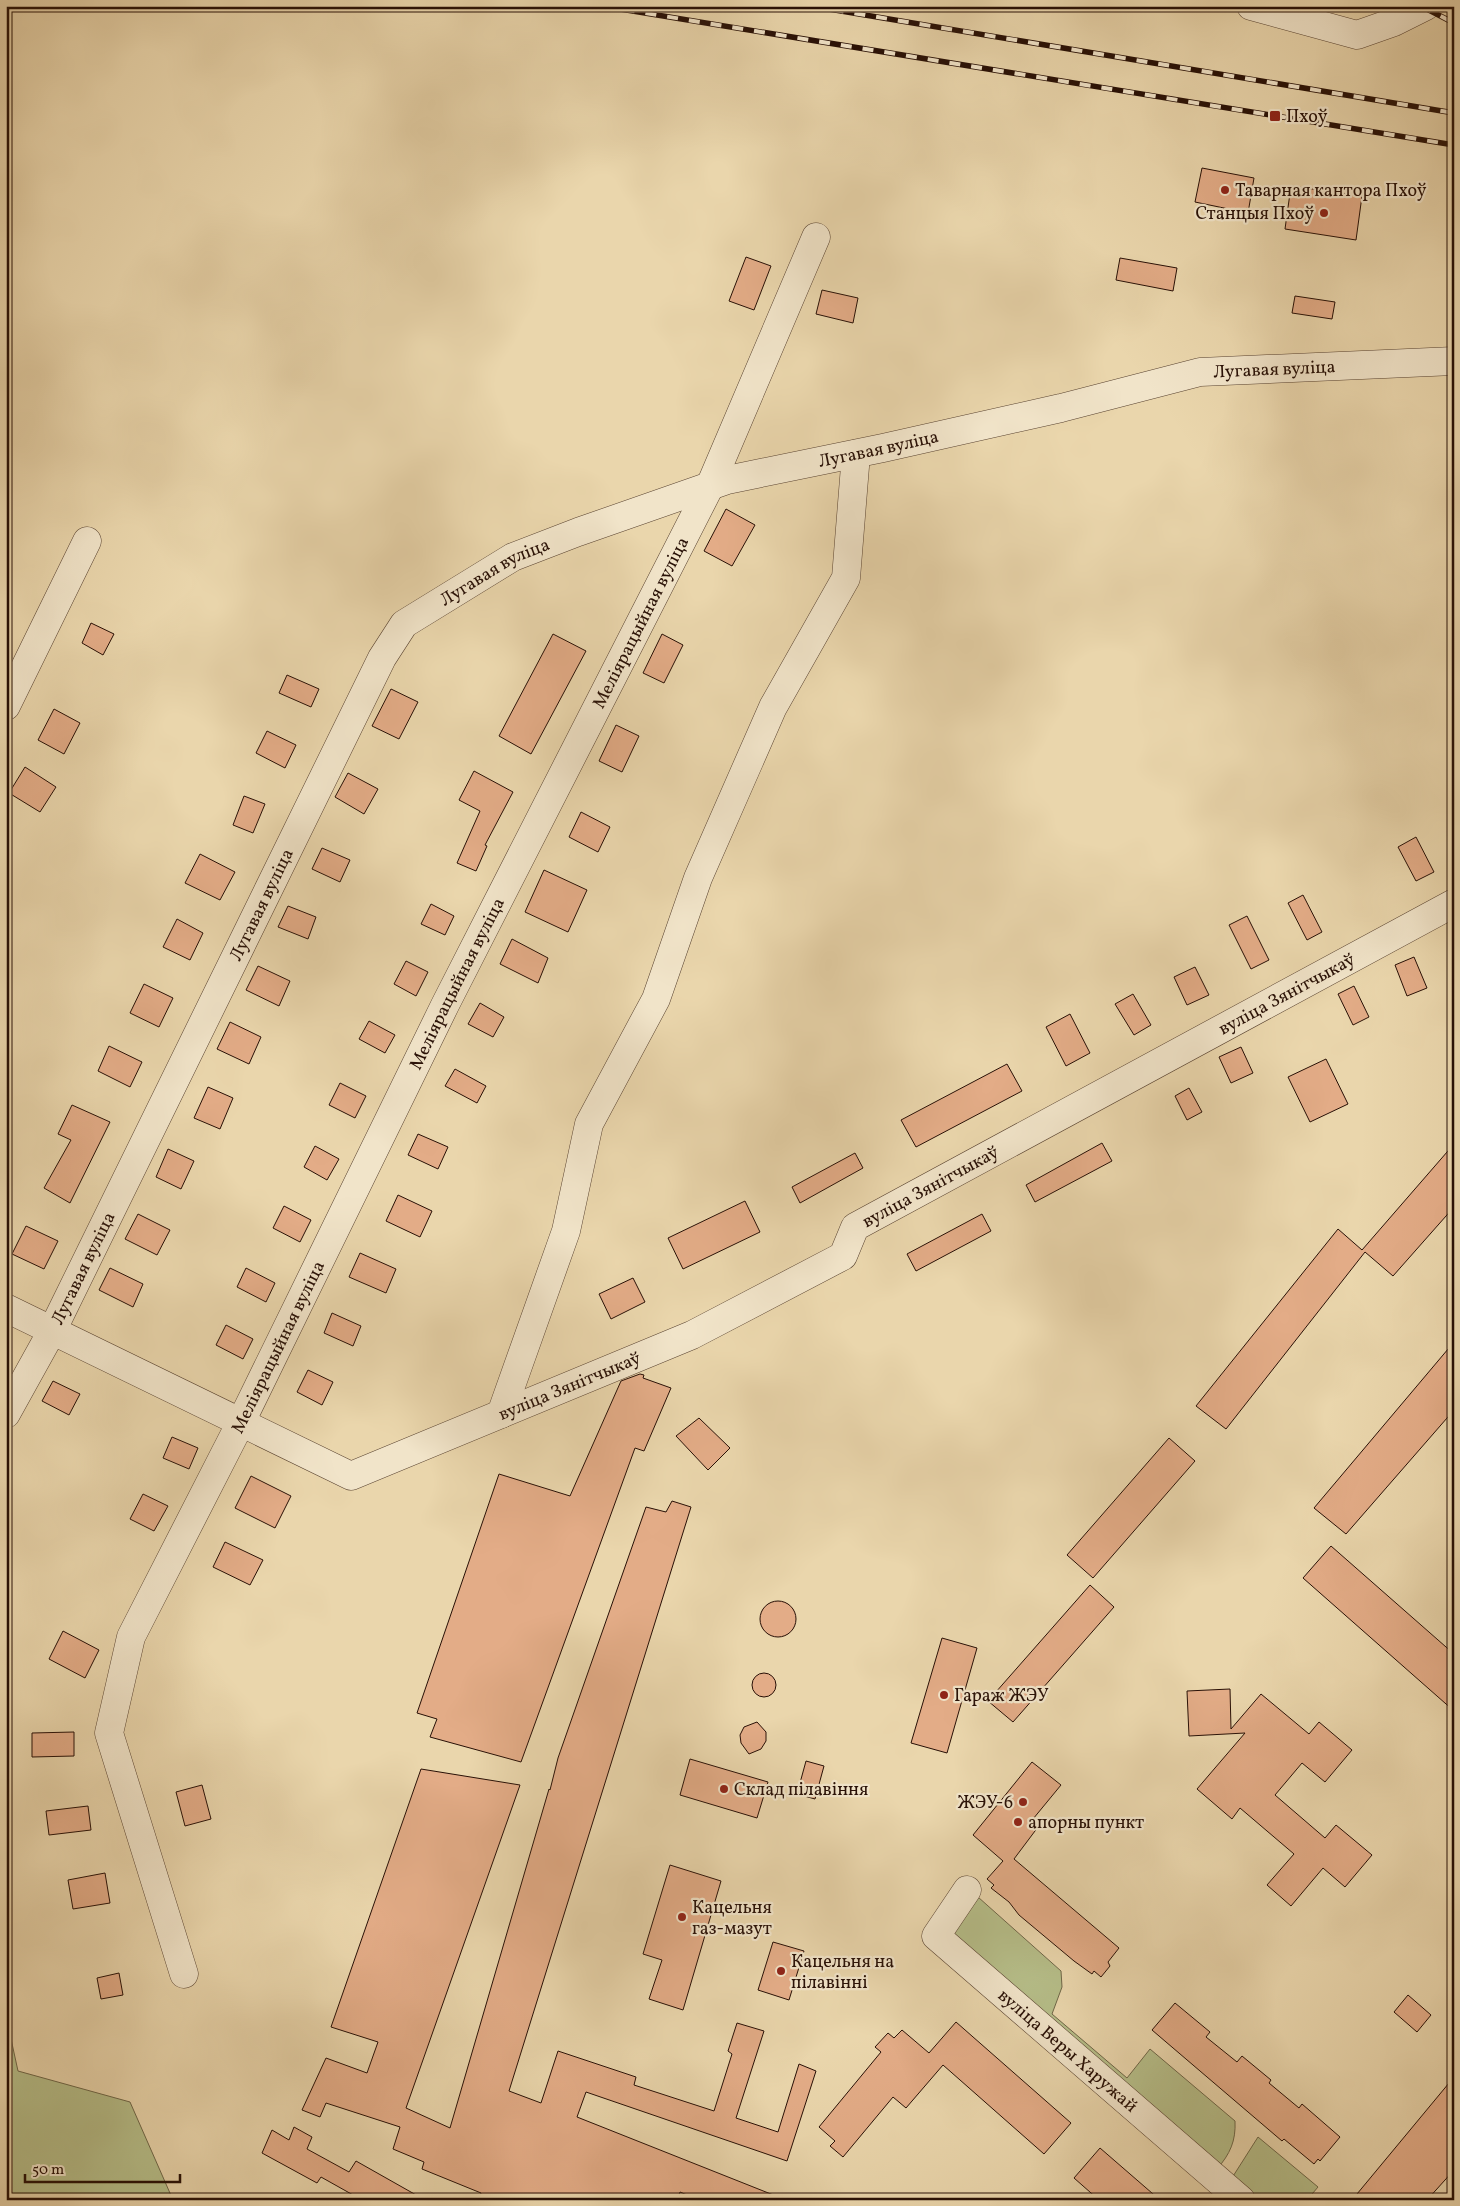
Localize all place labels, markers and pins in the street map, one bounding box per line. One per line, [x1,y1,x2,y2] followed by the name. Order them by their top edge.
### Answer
[1286,105,1328,130] place label: Пхоў
[1268,109,1282,123] marker: Пхоў
[1235,179,1427,204] place label: Таварная кантора Пхоў
[1219,184,1231,196] marker: Таварная кантора Пхоў
[1196,202,1314,227] place label: Станцыя Пхоў
[1318,207,1330,219] marker: Станцыя Пхоў
[954,1684,1049,1709] place label: Гараж ЖЭУ
[938,1689,950,1701] marker: Гараж ЖЭУ
[734,1778,868,1803] place label: Склад пілавіння
[718,1783,730,1795] marker: Склад пілавіння
[958,1791,1013,1816] place label: ЖЭУ-6
[1017,1796,1029,1808] marker: ЖЭУ-6
[1028,1811,1144,1836] place label: апорны пункт
[1012,1816,1024,1828] marker: апорны пункт
[692,1896,772,1942] place label: Кацельня газ-мазут
[676,1911,688,1923] marker: Кацельня газ-мазут
[791,1950,894,1996] place label: Кацельня на пілавінні
[775,1965,787,1977] marker: Кацельня на пілавінні

